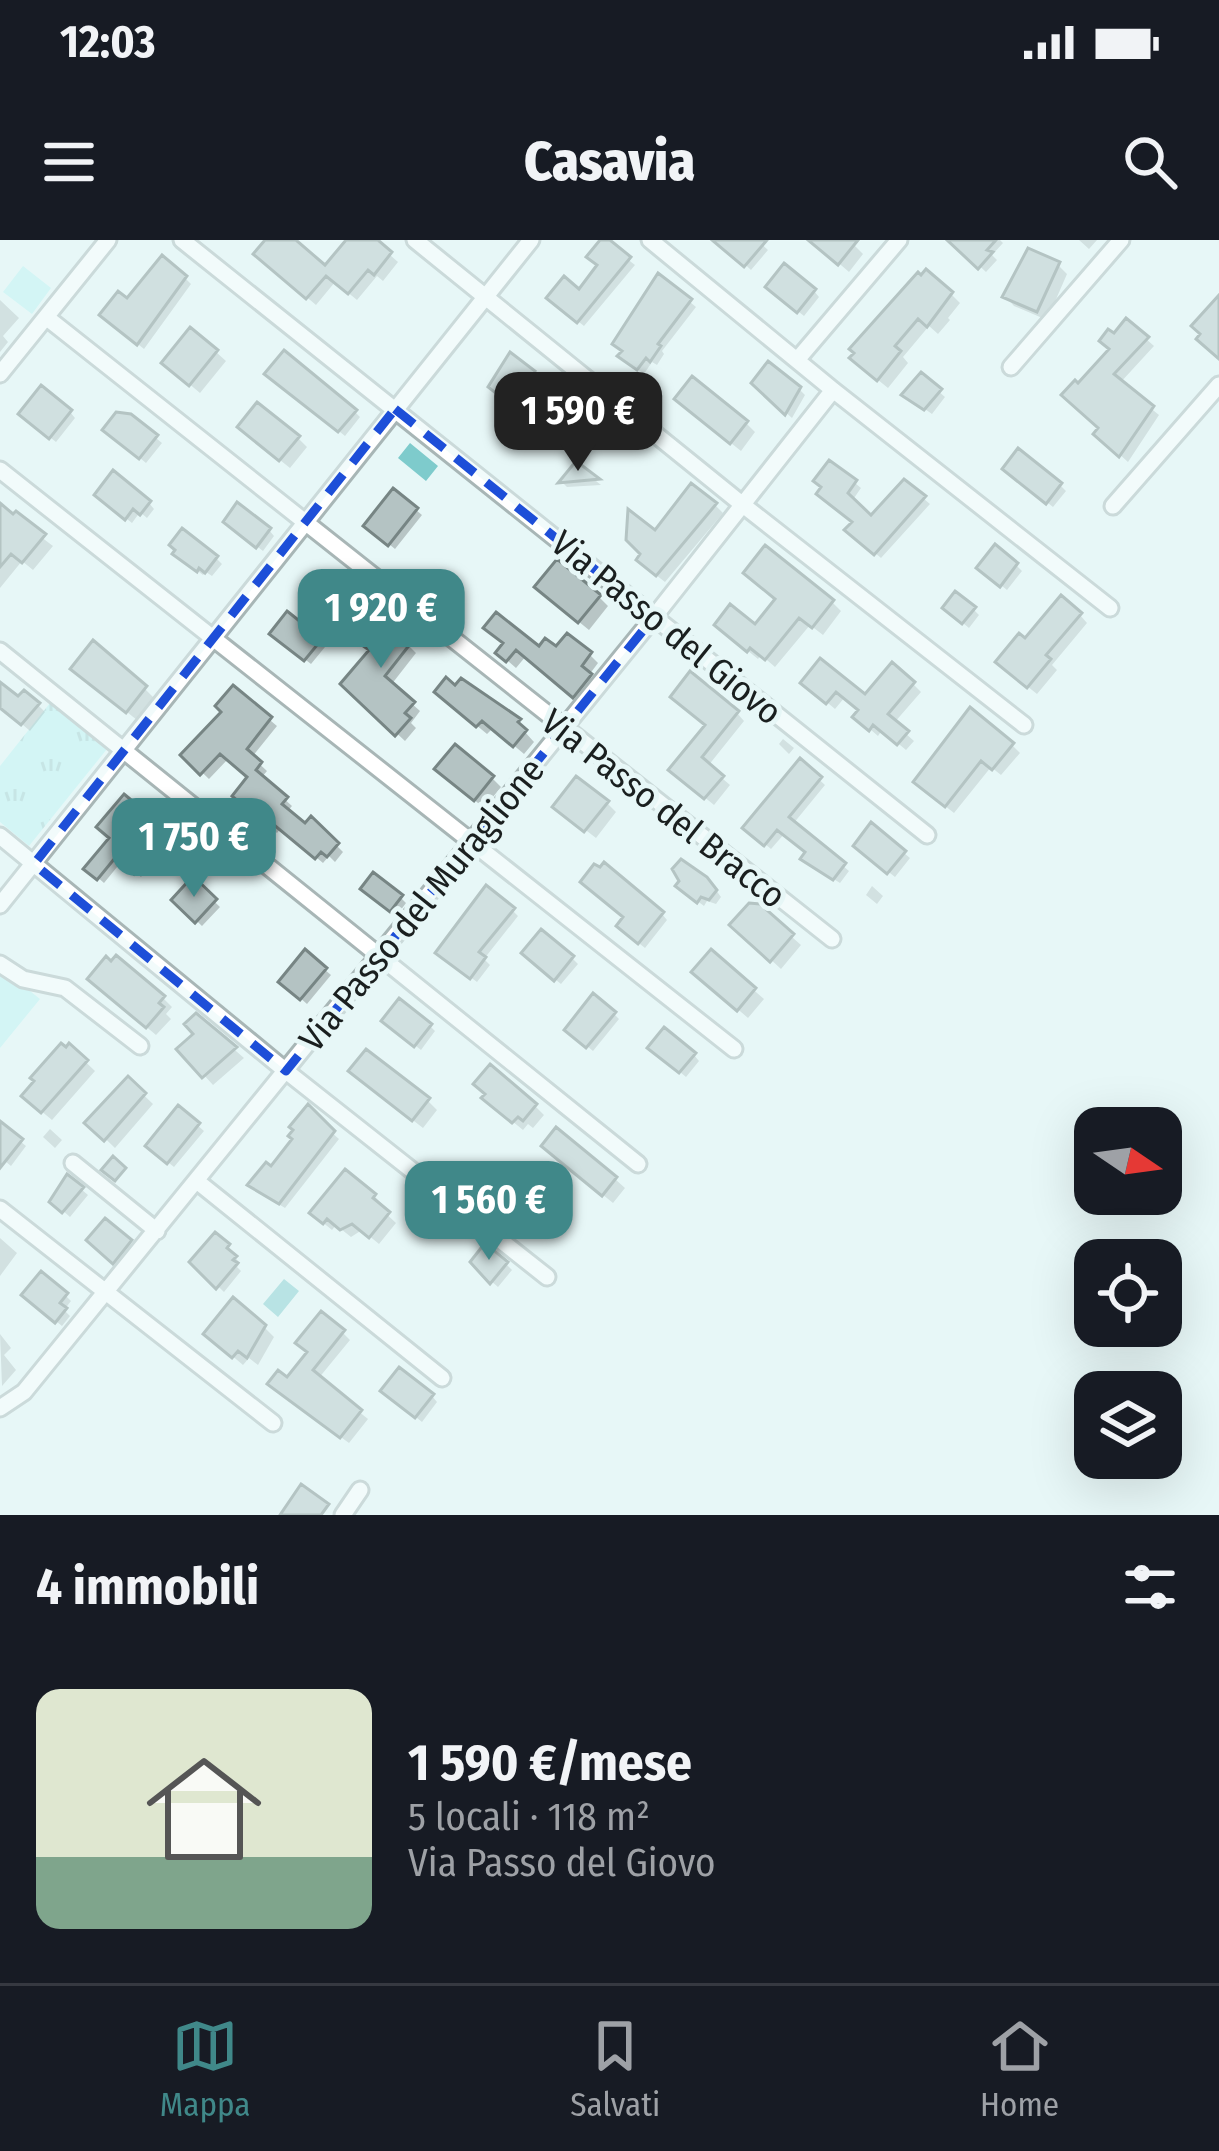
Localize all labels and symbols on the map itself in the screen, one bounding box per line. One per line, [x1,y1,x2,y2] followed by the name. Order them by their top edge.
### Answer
[467,372,689,474] pin: 1 590 €
[542,521,791,734] street label: Via Passo del Giovo
[270,569,492,671] pin: 1 920 €
[532,700,794,918] street label: Via Passo del Bracco
[290,749,554,1060] street label: Via Passo del Muraglione
[83,798,305,900] pin: 1 750 €
[1074,1107,1182,1215] north arrow
[378,1161,600,1263] pin: 1 560 €

